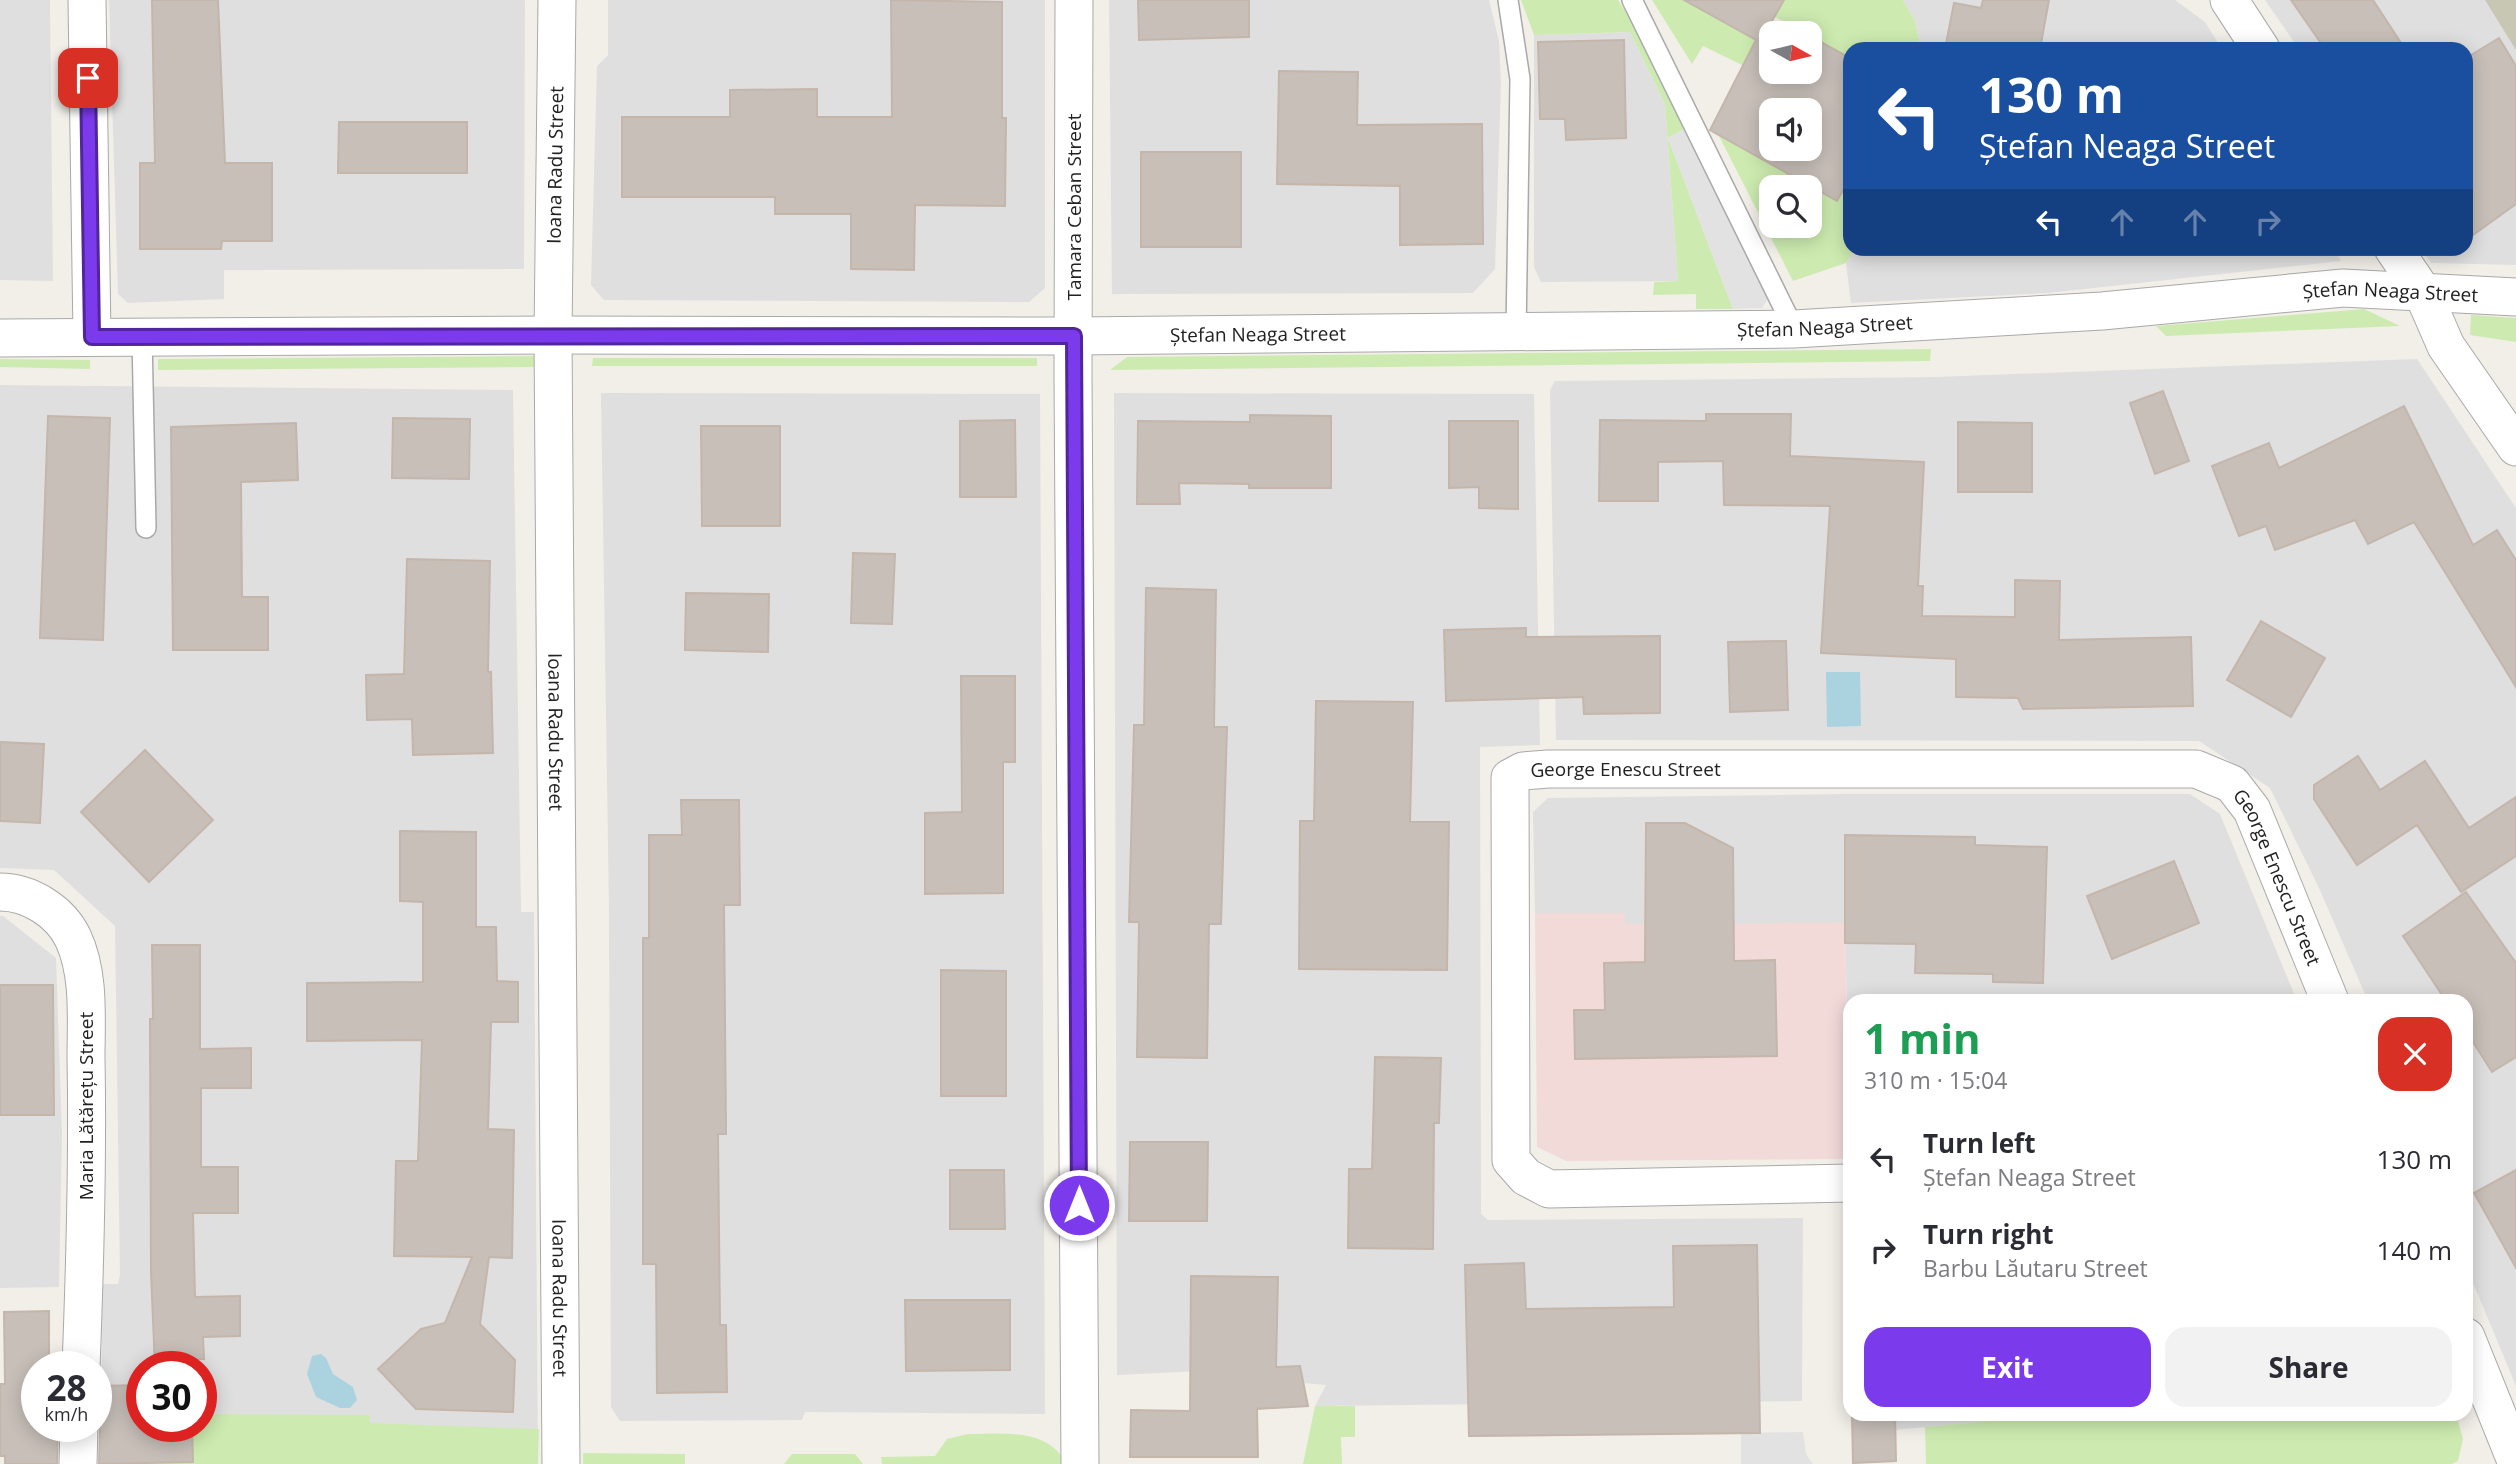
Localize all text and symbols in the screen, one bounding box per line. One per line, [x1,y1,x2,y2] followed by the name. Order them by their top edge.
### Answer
[1759,21,1822,84] north arrow
[1759,21,1822,238] map controls
[58,48,118,108] pin
[69,59,107,97] icon: arrive
[1979,61,2124,127] text: 130 m
[1864,70,1955,161] icon: left
[541,86,569,244] street label: Ioana Radu Street
[1759,98,1822,161] button: sound
[1061,113,1087,300] street label: Tamara Ceban Street
[1979,124,2275,167] text: Ștefan Neaga Street
[1759,175,1822,238] button: search
[2030,203,2068,241] icon: left
[2103,203,2141,241] icon: ahead
[2176,203,2214,241] icon: ahead
[2249,203,2287,241] icon: right
[2301,275,2479,308] street label: Ștefan Neaga Street
[1737,309,1914,343] street label: Ștefan Neaga Street
[1170,320,1346,348] street label: Ștefan Neaga Street
[542,653,569,811] street label: Ioana Radu Street
[1529,756,1721,783] street label: George Enescu Street
[2227,783,2327,970] street label: George Enescu Street
[1864,1009,1981,1066] text: 1 min
[73,1012,99,1200] street label: Maria Lătărețu Street
[2378,1017,2452,1091] button: close
[1864,1064,2007,1096] text: 310 m · 15:04
[1923,1125,2035,1161] text: Turn left
[1864,1140,1902,1178] icon: left
[2377,1141,2452,1177] text: 130 m
[1923,1161,2136,1193] text: Ștefan Neaga Street
[1042,1168,1116,1242] position arrow
[1923,1216,2054,1252] text: Turn right
[546,1219,573,1377] street label: Ioana Radu Street
[1864,1231,1902,1269] icon: right
[2377,1232,2452,1268] text: 140 m
[1923,1252,2148,1284] text: Barbu Lăutaru Street
[1864,1327,2151,1407] button: Exit
[2165,1327,2452,1407] button: Share
[126,1351,217,1442] speed limit sign: 30
[46,1364,87,1411] text: 28
[45,1402,88,1426] text: km/h

